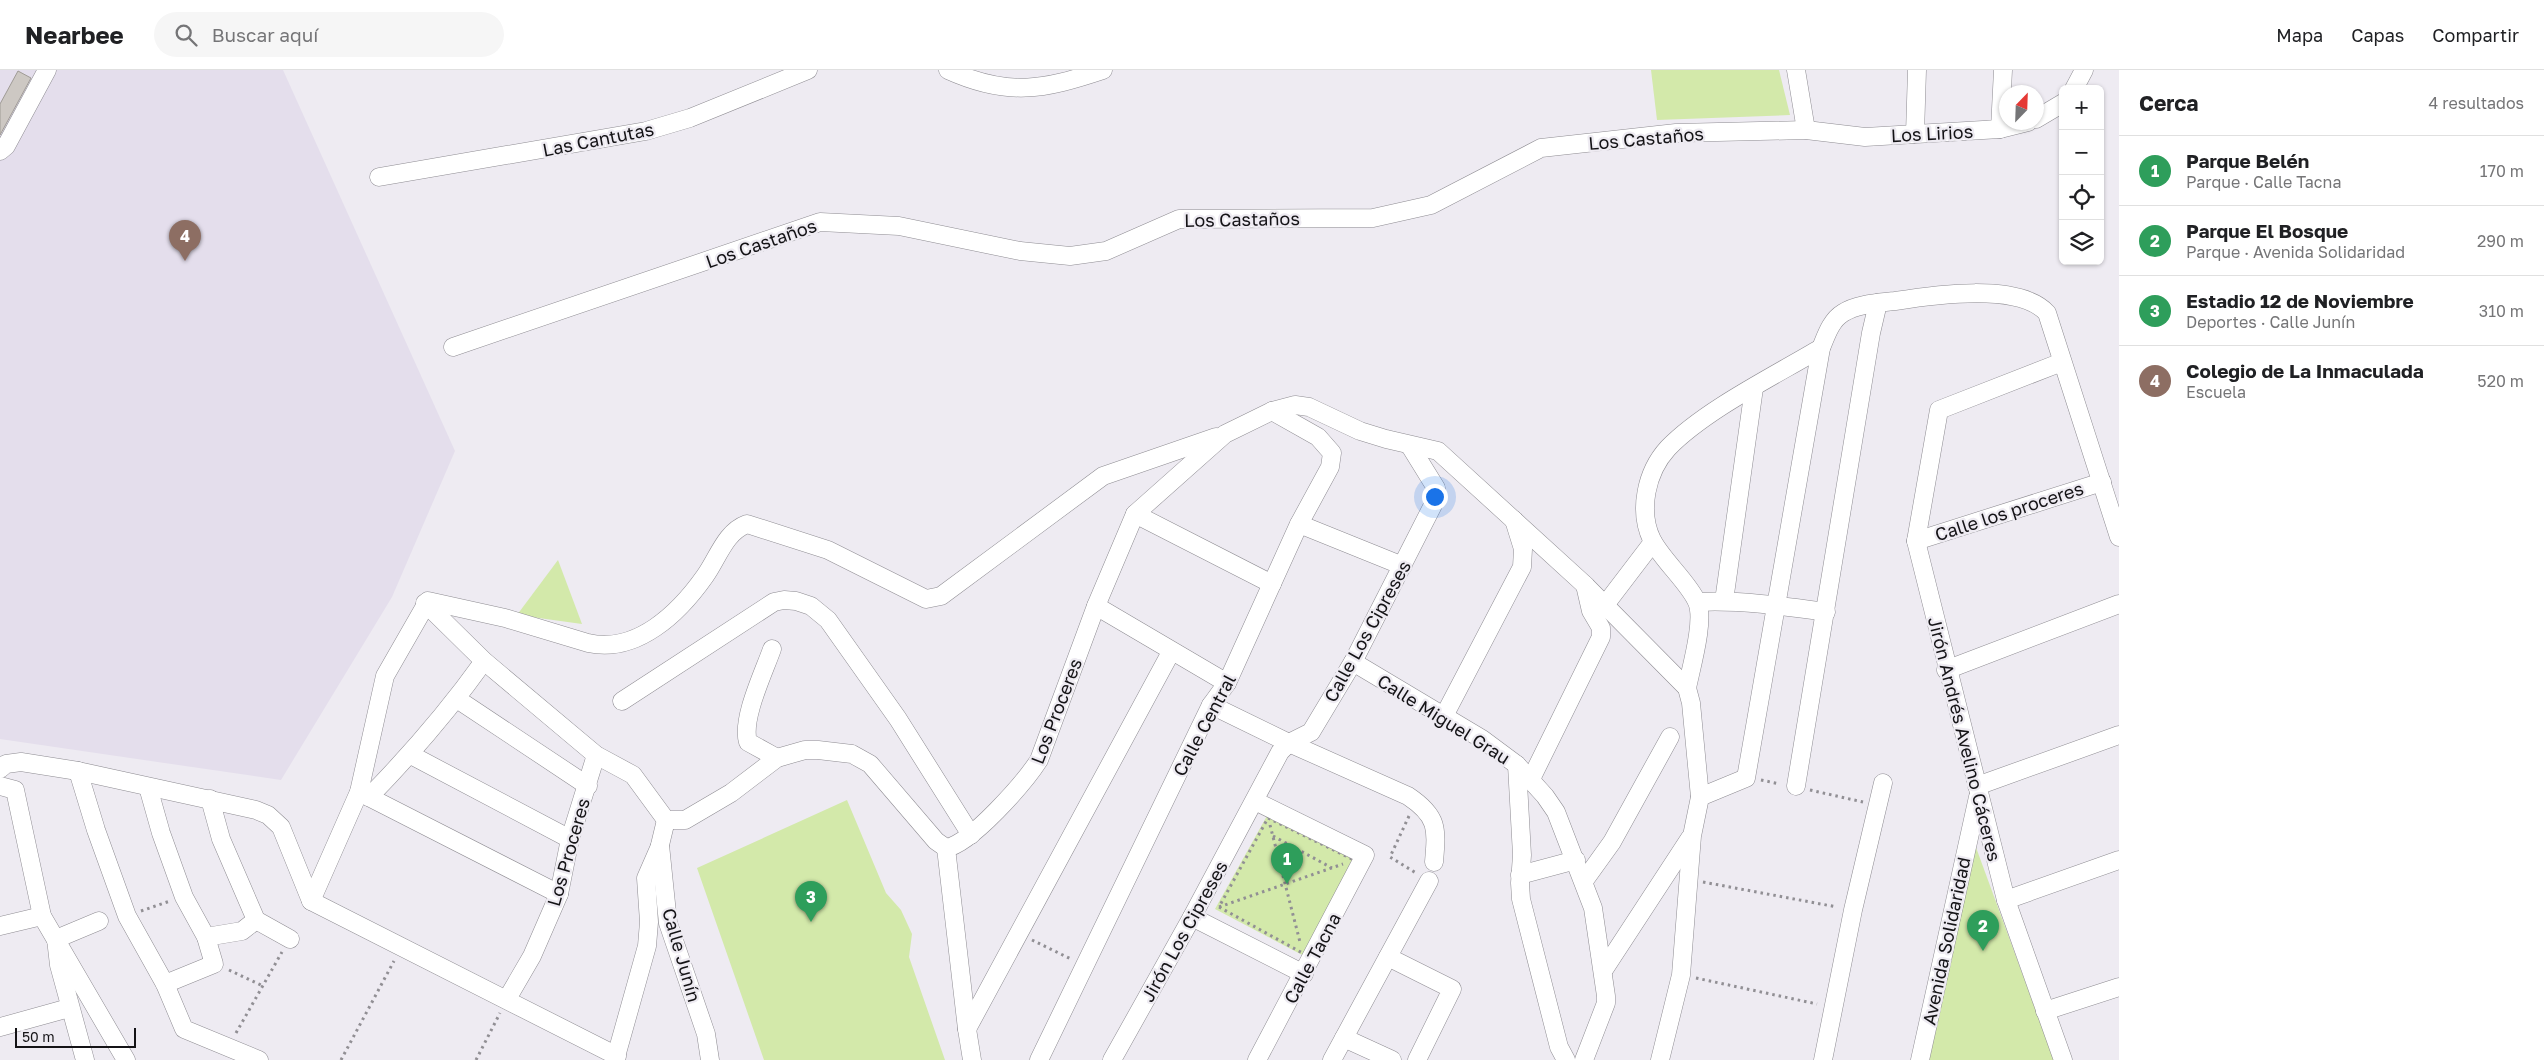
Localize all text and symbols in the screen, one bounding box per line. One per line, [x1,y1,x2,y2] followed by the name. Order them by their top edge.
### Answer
[154,12,504,57] search box
[25,20,124,49] text: Nearbee
[172,21,200,49] icon: search
[212,23,318,46] text: Buscar aquí
[2276,24,2323,46] text: Mapa
[2351,24,2404,46] text: Capas
[2432,24,2519,46] text: Compartir
[1999,85,2044,130] north arrow
[2059,85,2104,265] map controls
[2059,85,2104,130] button: +
[2139,90,2198,116] text: Cerca
[2429,93,2524,113] text: 4 resultados
[540,117,656,161] street label: Las Cantutas
[1890,120,1974,146] street label: Los Lirios
[1587,122,1705,154] street label: Los Castaños
[2059,130,2104,175] button: −
[2186,149,2309,172] text: Parque Belén
[2151,161,2159,181] text: 1
[2480,161,2524,181] text: 170 m
[2186,172,2341,192] text: Parque · Calle Tacna
[2059,175,2104,220] button: locate
[1184,207,1300,231] street label: Los Castaños
[703,214,819,272] street label: Los Castaños
[2186,219,2348,242] text: Parque El Bosque
[169,220,201,261] pin: 4
[2059,220,2104,265] button: layers
[2150,231,2160,251] text: 2
[2477,231,2524,251] text: 290 m
[2186,242,2405,262] text: Parque · Avenida Solidaridad
[2186,289,2414,312] text: Estadio 12 de Noviembre
[2150,301,2160,321] text: 3
[2479,301,2524,321] text: 310 m
[2186,312,2355,332] text: Deportes · Calle Junín
[2186,359,2424,382] text: Colegio de La Inmaculada
[2150,371,2160,391] text: 4
[2477,371,2524,391] text: 520 m
[2186,382,2246,402] text: Escuela
[1932,477,2086,545] street label: Calle los proceres
[1422,484,1448,510] your location
[1319,556,1415,706] street label: Calle Los Cipreses
[1924,615,2006,863] street label: Jirón Andrés Avelino Cáceres
[1026,655,1086,767] street label: Los Proceres
[1374,669,1514,769] street label: Calle Miguel Grau
[1168,670,1240,780] street label: Calle Central
[542,795,594,909] street label: Los Proceres
[1271,843,1303,884] pin: 1
[1917,855,1975,1027] street label: Avenida Solidaridad
[1136,857,1232,1005] street label: Jirón Los Cipreses
[795,881,827,922] pin: 3
[658,906,706,1004] street label: Calle Junín
[1279,909,1345,1007] street label: Calle Tacna
[1967,910,1999,951] pin: 2
[15,1025,136,1048] scale bar
[22,1028,55,1045] text: 50 m

